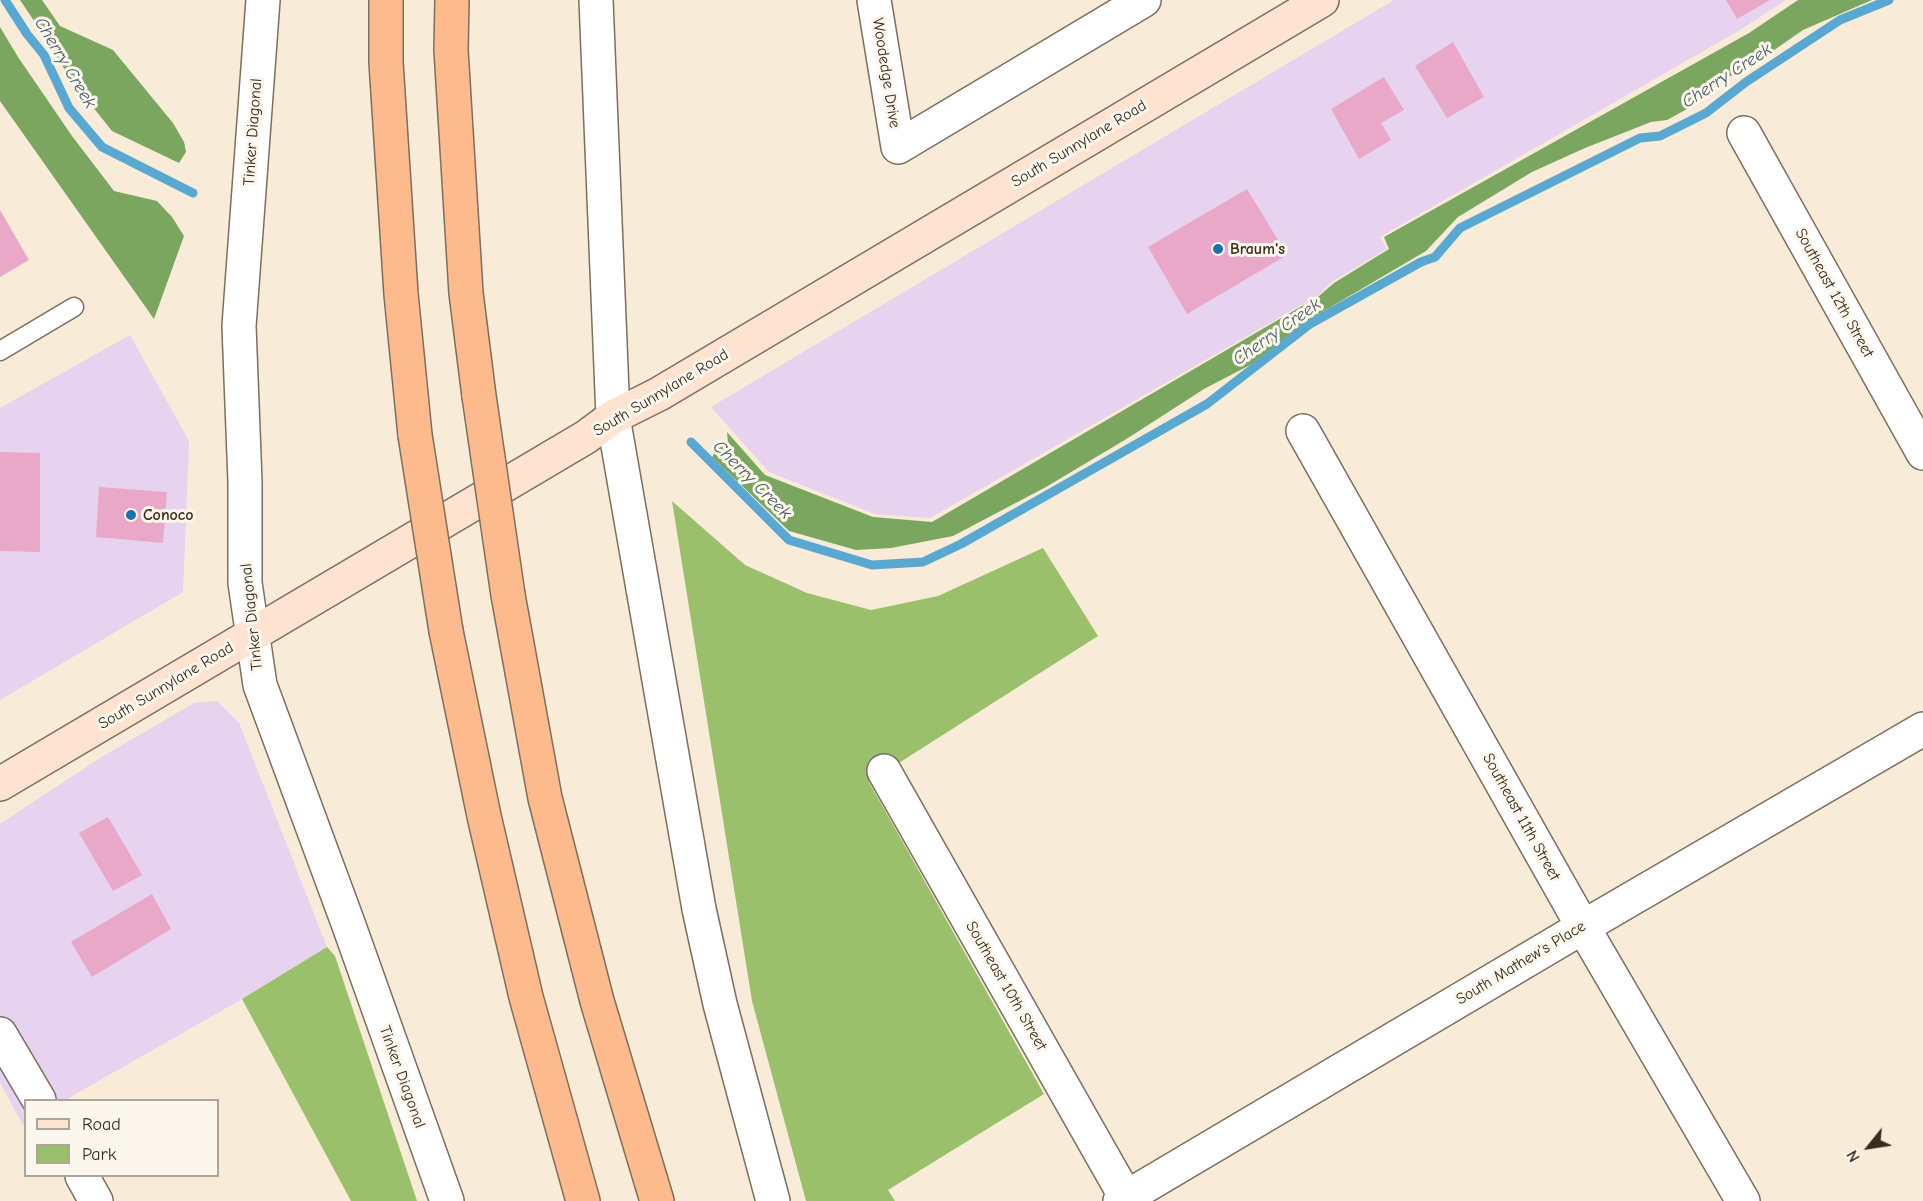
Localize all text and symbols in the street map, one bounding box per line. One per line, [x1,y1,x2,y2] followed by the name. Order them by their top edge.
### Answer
[29,13,101,113] water label: Cherry Creek
[868,16,904,130] street label: Woodedge Drive
[1678,39,1776,113] water label: Cherry Creek
[240,78,266,186] street label: Tinker Diagonal
[1008,96,1150,192] street label: South Sunnylane Road
[1791,225,1877,361] street label: Southeast 12th Street
[1230,239,1285,259] place label: Braum's
[1211,242,1225,256] marker: Braum's
[1229,294,1325,370] water label: Cherry Creek
[590,345,732,441] street label: South Sunnylane Road
[708,436,796,524] water label: Cherry Creek
[143,505,194,525] place label: Conoco
[124,508,138,522] marker: Conoco
[237,563,267,671] street label: Tinker Diagonal
[95,638,237,734] street label: South Sunnylane Road
[1478,750,1564,884] street label: Southeast 11th Street
[1453,917,1589,1009] street label: South Mathew's Place
[961,918,1051,1054] street label: Southeast 10th Street
[375,1023,429,1131] street label: Tinker Diagonal
[24,1099,219,1177] legend
[82,1114,121,1135] text: Road
[1839,1117,1899,1177] north arrow
[82,1144,116,1165] text: Park
[1843,1147,1864,1165] text: N

